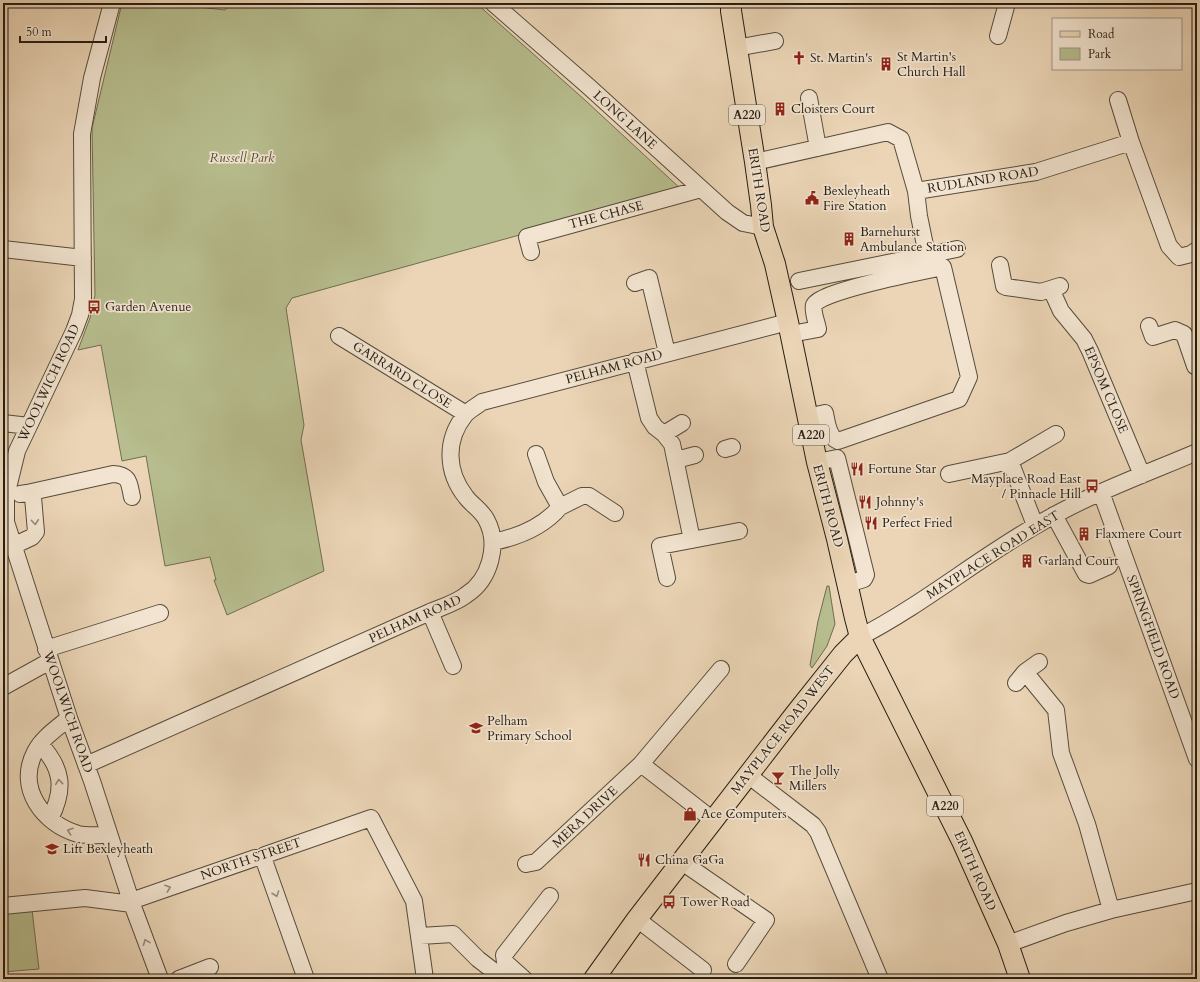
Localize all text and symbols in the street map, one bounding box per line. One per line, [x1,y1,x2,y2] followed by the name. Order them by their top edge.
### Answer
[20,18,106,44] scale bar
[1052,18,1182,70] legend
[26,24,53,40] text: 50 m
[1088,26,1115,42] text: Road
[1088,46,1112,62] text: Park
[897,48,966,81] place label: St Martin's Church Hall
[810,49,872,67] place label: St. Martin's
[791,50,807,66] church icon: St. Martin's
[878,56,894,72] building icon: St Martin's Church Hall
[589,86,661,154] street label: LONG LANE
[791,100,875,118] place label: Cloisters Court
[772,101,788,117] building icon: Cloisters Court
[729,105,765,125] road number: A220
[743,146,775,234] street label: ERITH ROAD
[209,149,275,167] park label: Russell Park
[926,162,1040,198] street label: RUDLAND ROAD
[823,182,890,215] place label: Bexleyheath Fire Station
[804,190,820,206] public building icon: Bexleyheath Fire Station
[567,196,645,234] street label: THE CHASE
[860,223,965,256] place label: Barnehurst Ambulance Station
[841,231,857,247] building icon: Barnehurst Ambulance Station
[105,298,192,316] place label: Garden Avenue
[86,299,102,315] bus stop icon: Garden Avenue
[13,321,84,446] street label: WOOLWICH ROAD
[349,337,455,413] street label: GARRARD CLOSE
[1080,344,1132,436] street label: EPSOM CLOSE
[564,345,664,389] street label: PELHAM ROAD
[793,425,829,445] road number: A220
[868,460,936,478] place label: Fortune Star
[849,461,865,477] restaurant icon: Fortune Star
[808,462,848,550] street label: ERITH ROAD
[971,470,1082,503] place label: Mayplace Road East / Pinnacle Hill
[1084,478,1100,494] bus stop icon: Mayplace Road East / Pinnacle Hill
[874,493,924,511] place label: Johnny's
[857,494,873,510] restaurant icon: Johnny's
[923,506,1064,604] street label: MAYPLACE ROAD EAST
[882,514,952,532] place label: Perfect Fried
[863,515,879,531] restaurant icon: Perfect Fried
[30,519,39,525] one-way arrow
[1095,525,1182,543] place label: Flaxmere Court
[1076,526,1092,542] building icon: Flaxmere Court
[1038,552,1118,570] place label: Garland Court
[1019,553,1035,569] building icon: Garland Court
[1122,572,1184,702] street label: SPRINGFIELD ROAD
[366,591,464,647] street label: PELHAM ROAD
[38,648,97,775] street label: WOOLWICH ROAD
[727,661,839,798] street label: MAYPLACE ROAD WEST
[487,712,572,745] place label: Pelham Primary School
[468,720,484,736] school or university icon: Pelham Primary School
[789,762,840,795] place label: The Jolly Millers
[770,770,786,786] bar icon: The Jolly Millers
[55,779,64,785] one-way arrow
[548,782,622,852] street label: MERA DRIVE
[927,796,963,816] road number: A220
[701,805,787,823] place label: Ace Computers
[682,806,698,822] shop icon: Ace Computers
[67,827,74,835] one-way arrow
[949,828,1001,914] street label: ERITH ROAD
[198,833,304,885] street label: NORTH STREET
[63,840,153,858] place label: Lift Bexleyheath
[44,841,60,857] school or university icon: Lift Bexleyheath
[655,851,724,869] place label: China GaGa
[636,852,652,868] restaurant icon: China GaGa
[164,884,171,893] one-way arrow
[272,890,280,897] one-way arrow
[680,893,750,911] place label: Tower Road
[661,894,677,910] bus stop icon: Tower Road
[143,939,151,946] one-way arrow

